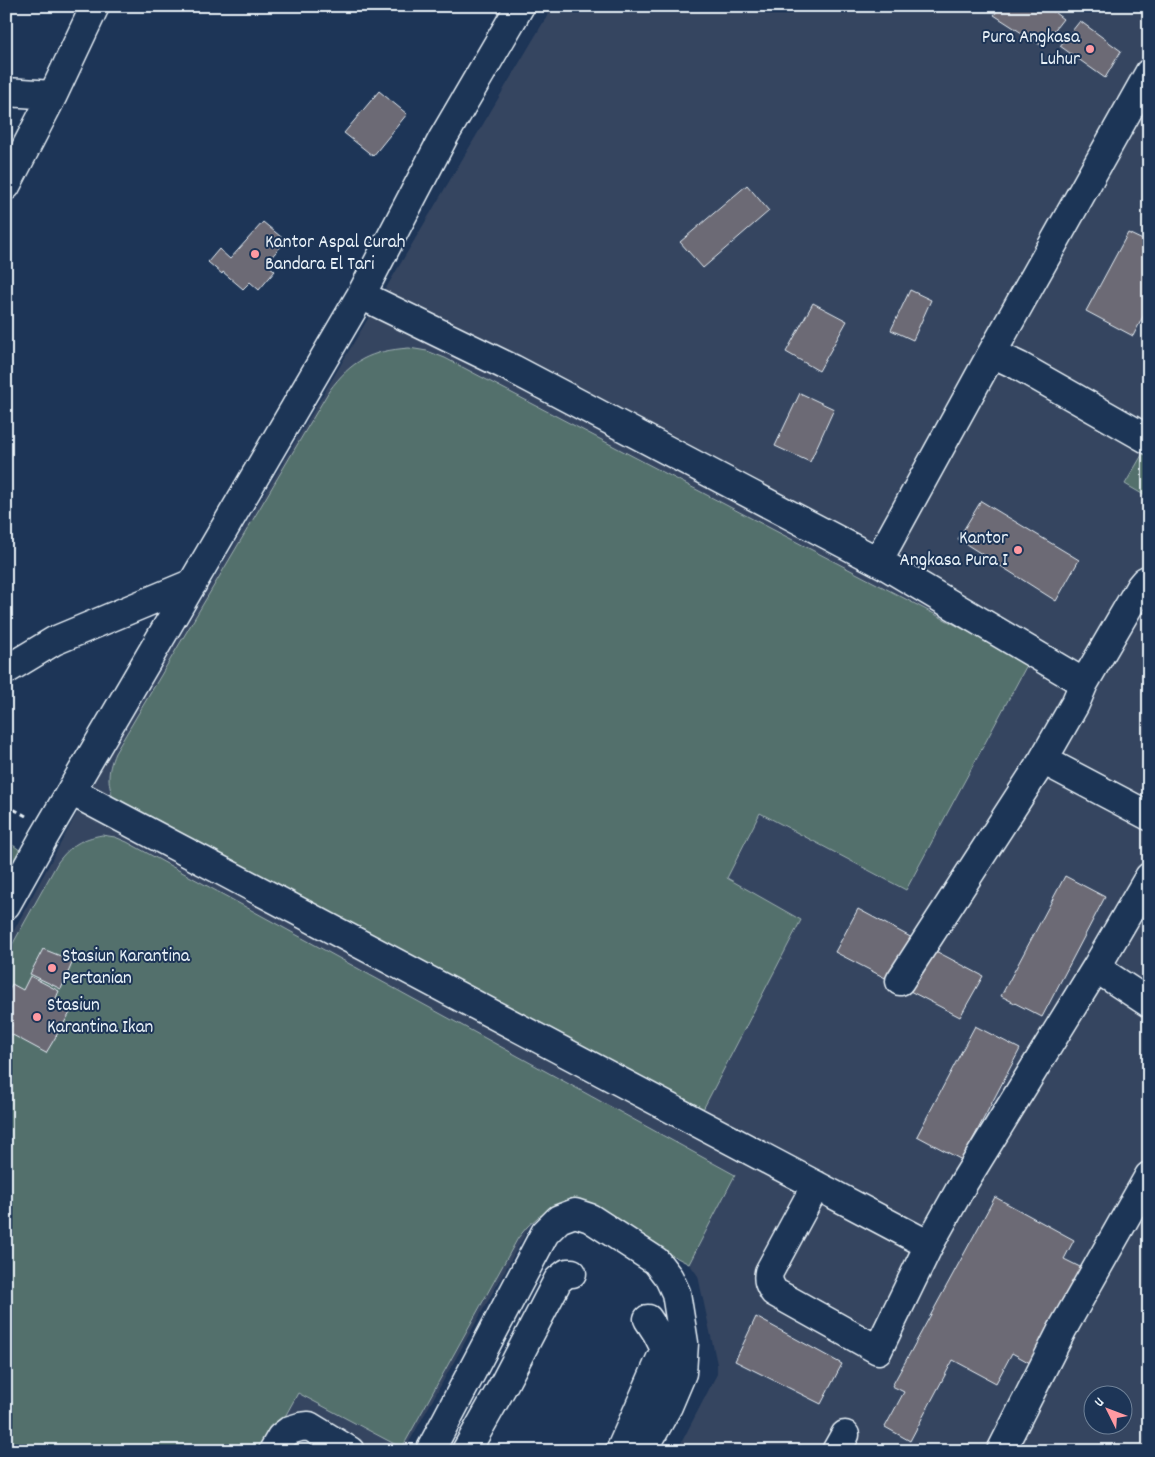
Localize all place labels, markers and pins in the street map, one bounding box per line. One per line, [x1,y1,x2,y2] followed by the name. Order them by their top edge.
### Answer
[982,25,1081,74] place label: Pura Angkasa Luhur
[1084,43,1096,55] marker: Pura Angkasa Luhur
[265,230,406,279] place label: Kantor Aspal Curah Bandara El Tari
[249,248,261,260] marker: Kantor Aspal Curah Bandara El Tari
[900,526,1008,575] place label: Kantor Angkasa Pura I
[1012,544,1024,556] marker: Kantor Angkasa Pura I
[62,944,191,993] place label: Stasiun Karantina Pertanian
[46,962,58,974] marker: Stasiun Karantina Pertanian
[47,993,153,1042] place label: Stasiun Karantina Ikan
[31,1011,43,1023] marker: Stasiun Karantina Ikan

